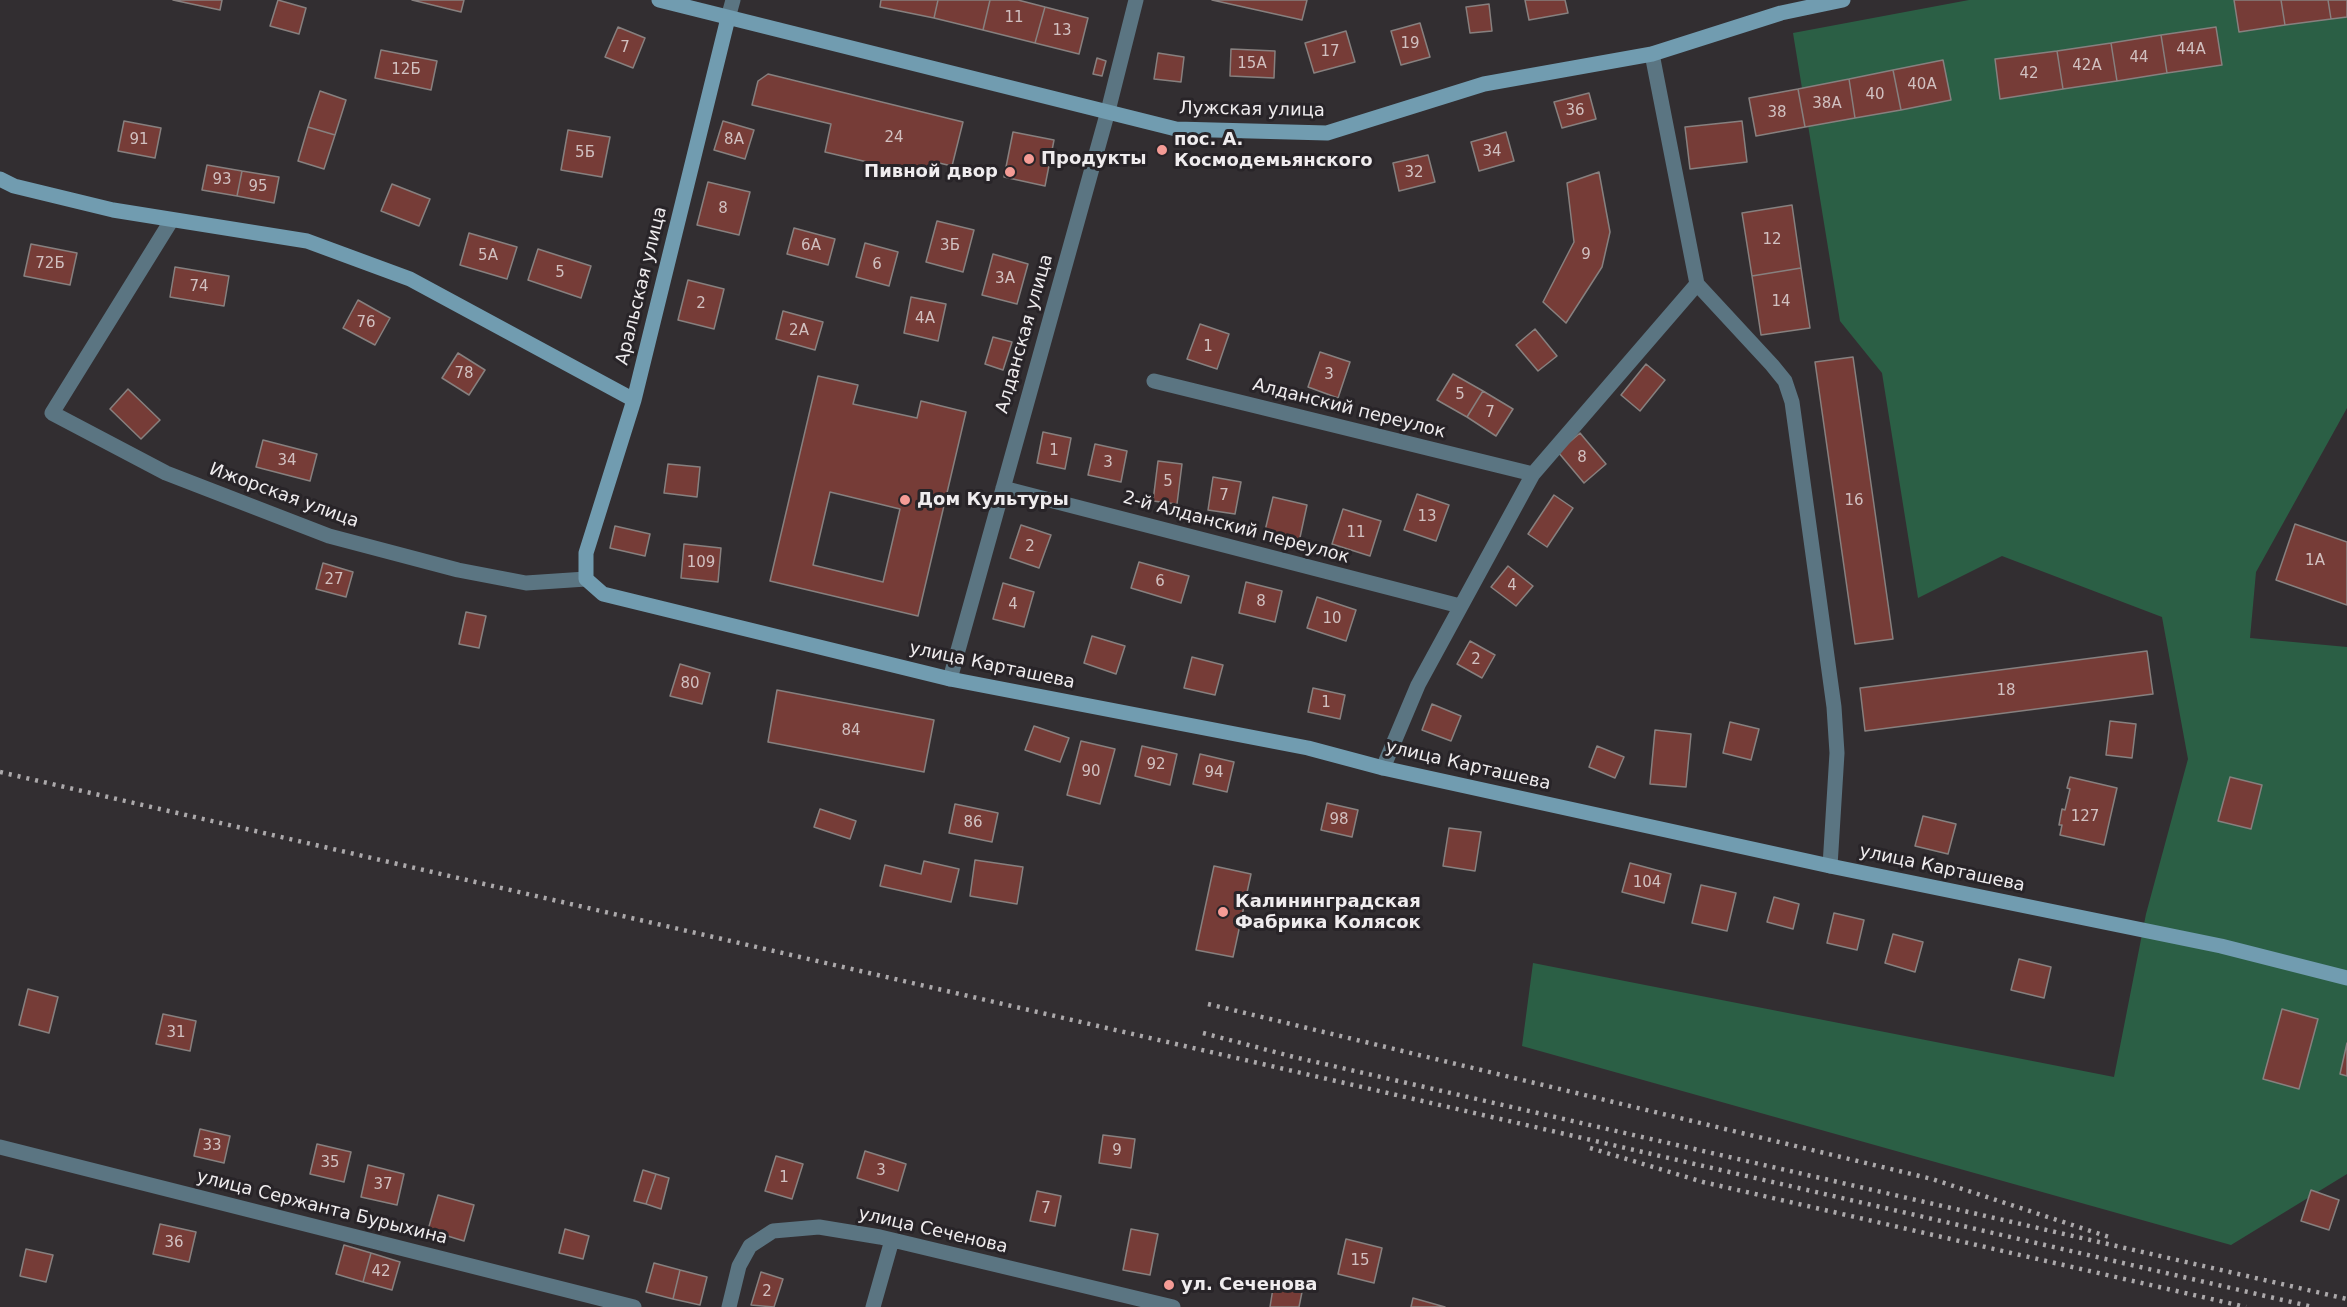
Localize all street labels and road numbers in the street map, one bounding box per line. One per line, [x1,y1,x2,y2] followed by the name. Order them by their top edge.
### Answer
[1179,98,1325,122] street label: Лужская улица
[612,205,672,367] street label: Аральская улица
[992,252,1058,416] street label: Алданская улица
[1250,375,1448,443] street label: Алданский переулок
[206,459,362,533] street label: Ижорская улица
[1120,487,1352,569] street label: 2-й Алданский переулок
[907,638,1077,694] street label: улица Карташева
[1383,736,1553,796] street label: улица Карташева
[1857,841,2027,897] street label: улица Карташева
[194,1166,450,1250] street label: улица Сержанта Бурыхина
[856,1203,1010,1259] street label: улица Сеченова

